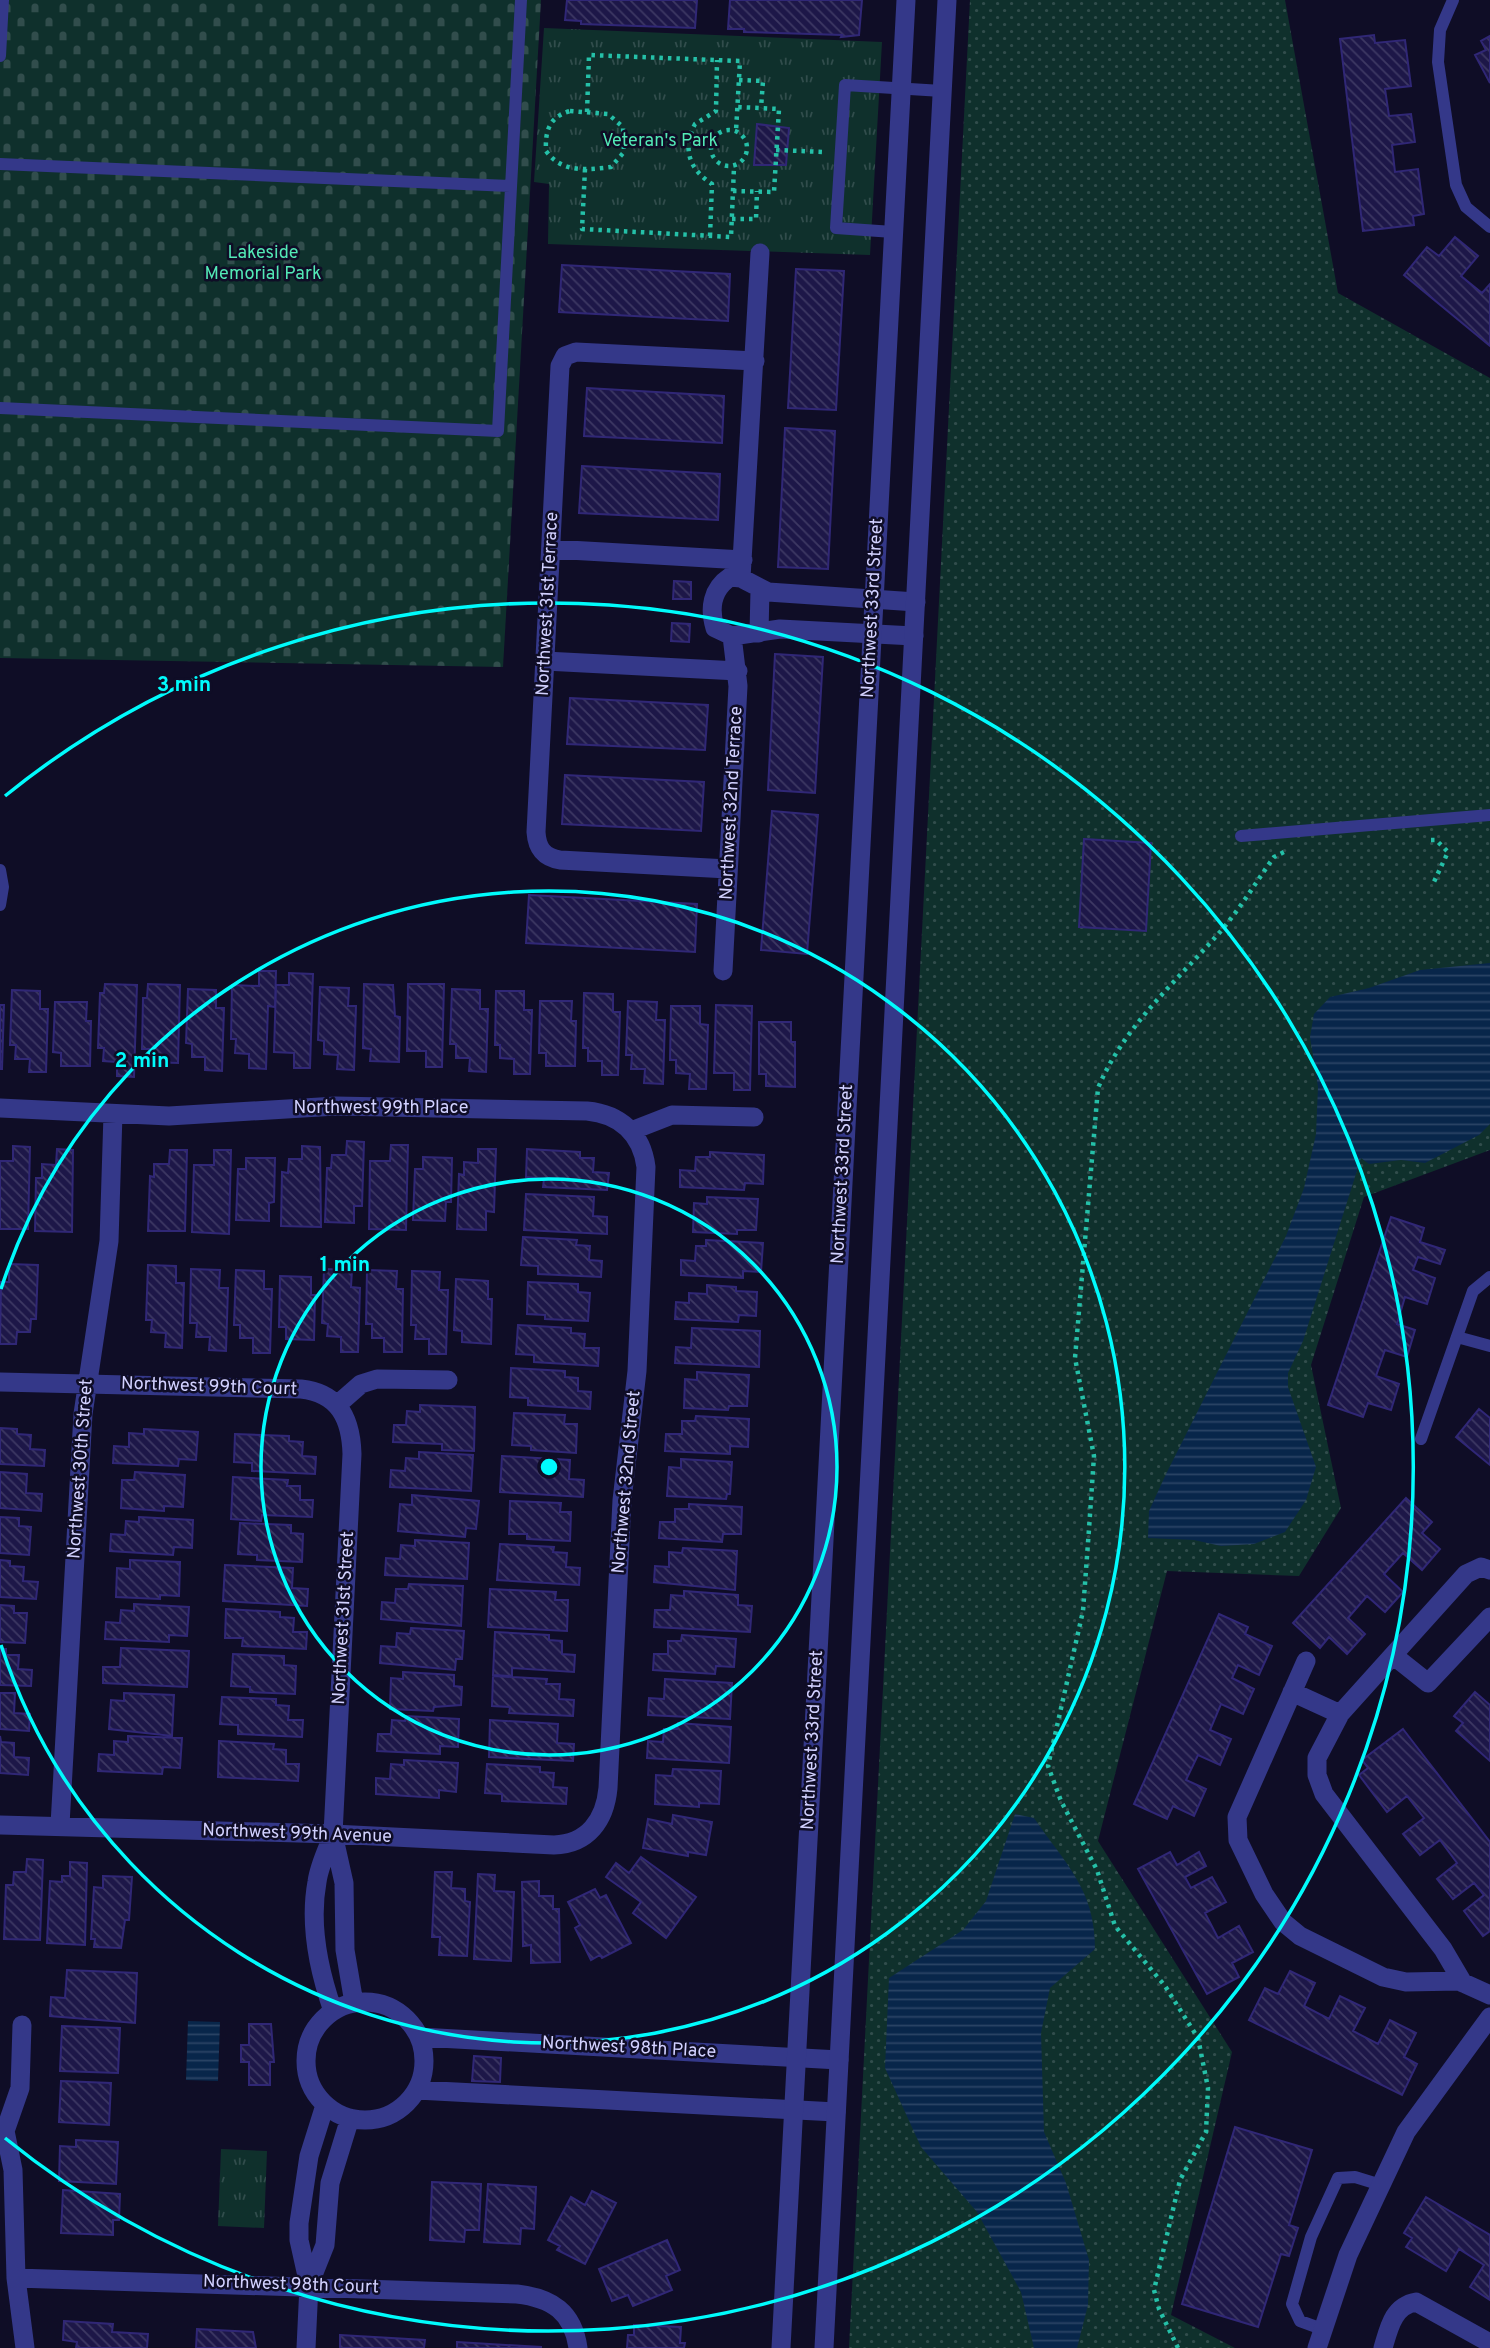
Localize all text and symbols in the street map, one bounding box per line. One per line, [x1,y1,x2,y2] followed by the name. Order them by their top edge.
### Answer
[602,130,718,153] park label: Veteran's Park
[205,242,321,286] park label: Lakeside Memorial Park
[532,511,564,697] street label: Northwest 31st Terrace
[857,517,889,699] street label: Northwest 33rd Street
[157,672,211,699] text: 3 min
[715,705,749,901] street label: Northwest 32nd Terrace
[115,1048,169,1075] text: 2 min
[827,1083,859,1265] street label: Northwest 33rd Street
[294,1097,468,1120] street label: Northwest 99th Place
[320,1252,370,1279] text: 1 min
[120,1372,298,1402] street label: Northwest 99th Court
[63,1378,99,1560] street label: Northwest 30th Street
[608,1389,646,1575] street label: Northwest 32nd Street
[537,1455,561,1479] centre of rings
[328,1531,360,1705] street label: Northwest 31st Street
[797,1649,829,1831] street label: Northwest 33rd Street
[202,1819,392,1849] street label: Northwest 99th Avenue
[541,2032,717,2064] street label: Northwest 98th Place
[203,2270,379,2300] street label: Northwest 98th Court

